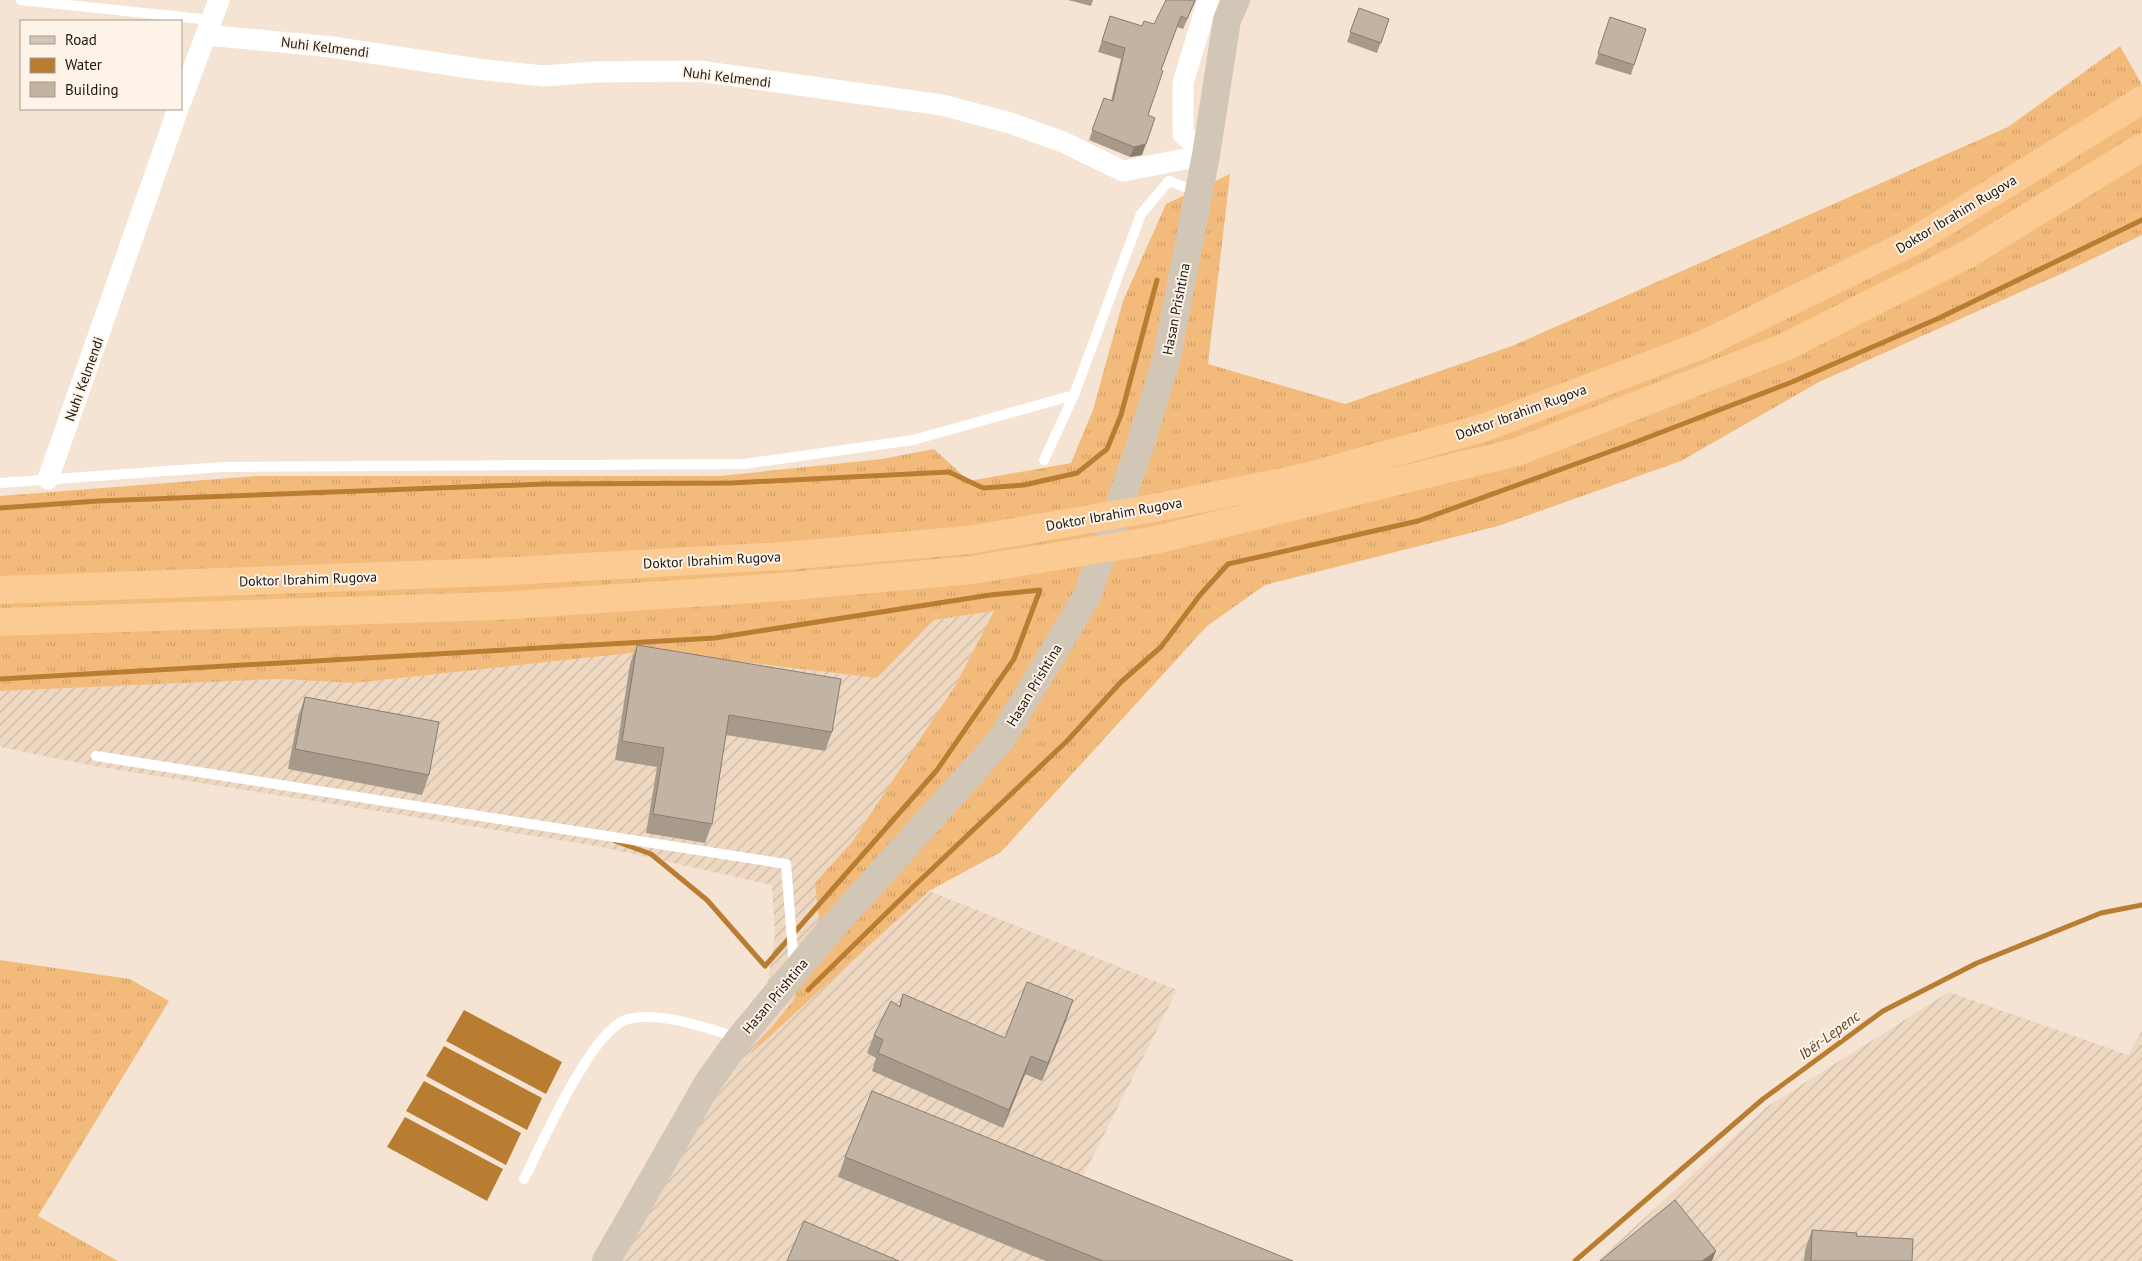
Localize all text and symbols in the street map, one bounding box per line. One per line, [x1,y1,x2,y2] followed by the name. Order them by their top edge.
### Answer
[20,20,182,110] legend
[65,30,97,49] text: Road
[280,33,370,61] street label: Nuhi Kelmendi
[65,55,102,74] text: Water
[682,63,772,91] street label: Nuhi Kelmendi
[65,80,119,99] text: Building
[1892,171,2020,257] street label: Doktor Ibrahim Rugova
[1158,262,1194,356] street label: Hasan Prishtina
[60,334,108,424] street label: Nuhi Kelmendi
[1453,380,1589,444] street label: Doktor Ibrahim Rugova
[1044,493,1184,535] street label: Doktor Ibrahim Rugova
[643,547,781,573] street label: Doktor Ibrahim Rugova
[239,568,377,590] street label: Doktor Ibrahim Rugova
[1002,640,1066,730] street label: Hasan Prishtina
[738,955,812,1037] street label: Hasan Prishtina
[1795,1006,1864,1064] water label: Ibër-Lepenc

